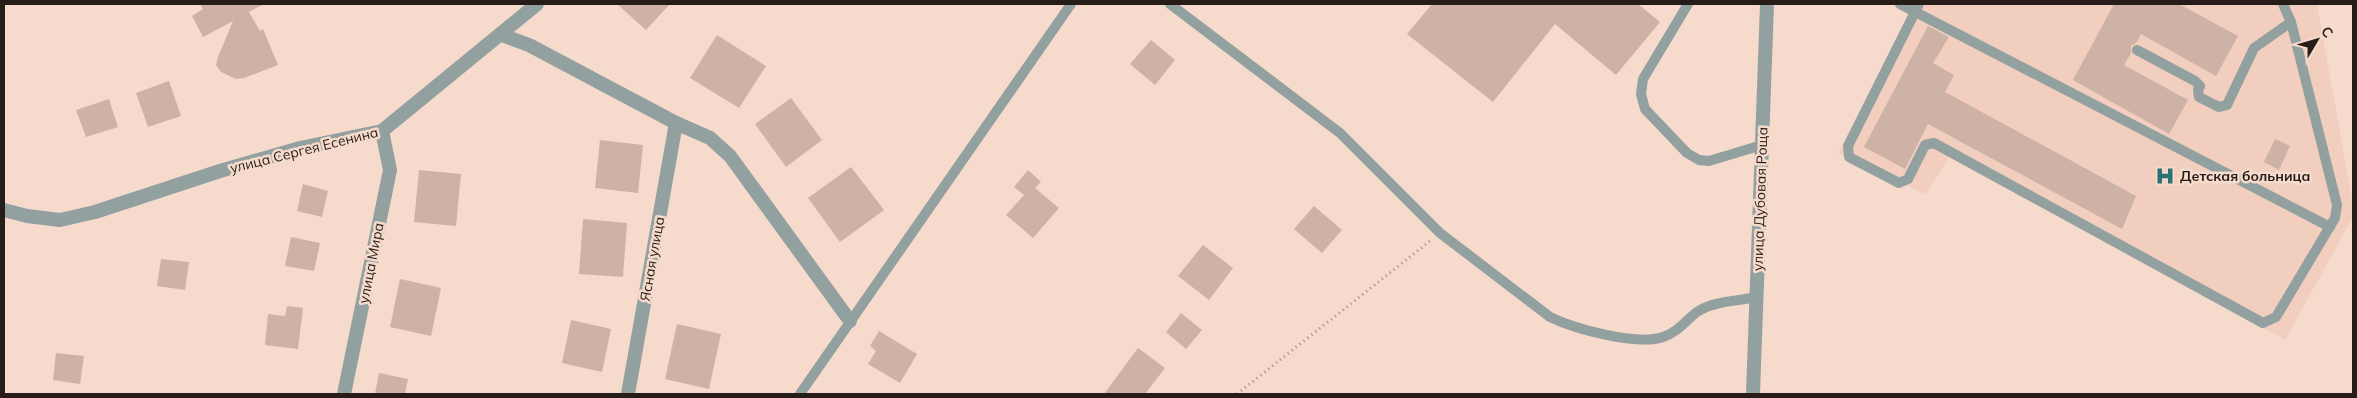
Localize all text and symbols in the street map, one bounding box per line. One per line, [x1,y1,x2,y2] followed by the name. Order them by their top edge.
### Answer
[2292,15,2342,65] north arrow
[2317,23,2337,41] text: С
[228,123,380,177] street label: улица Сергея Есенина
[1748,127,1772,271] street label: улица Дубовая Роща
[2154,165,2176,187] hospital icon: Детская больница
[2180,167,2310,185] place label: Детская больница
[636,215,668,303] street label: Ясная улица
[354,221,388,305] street label: улица Мира

